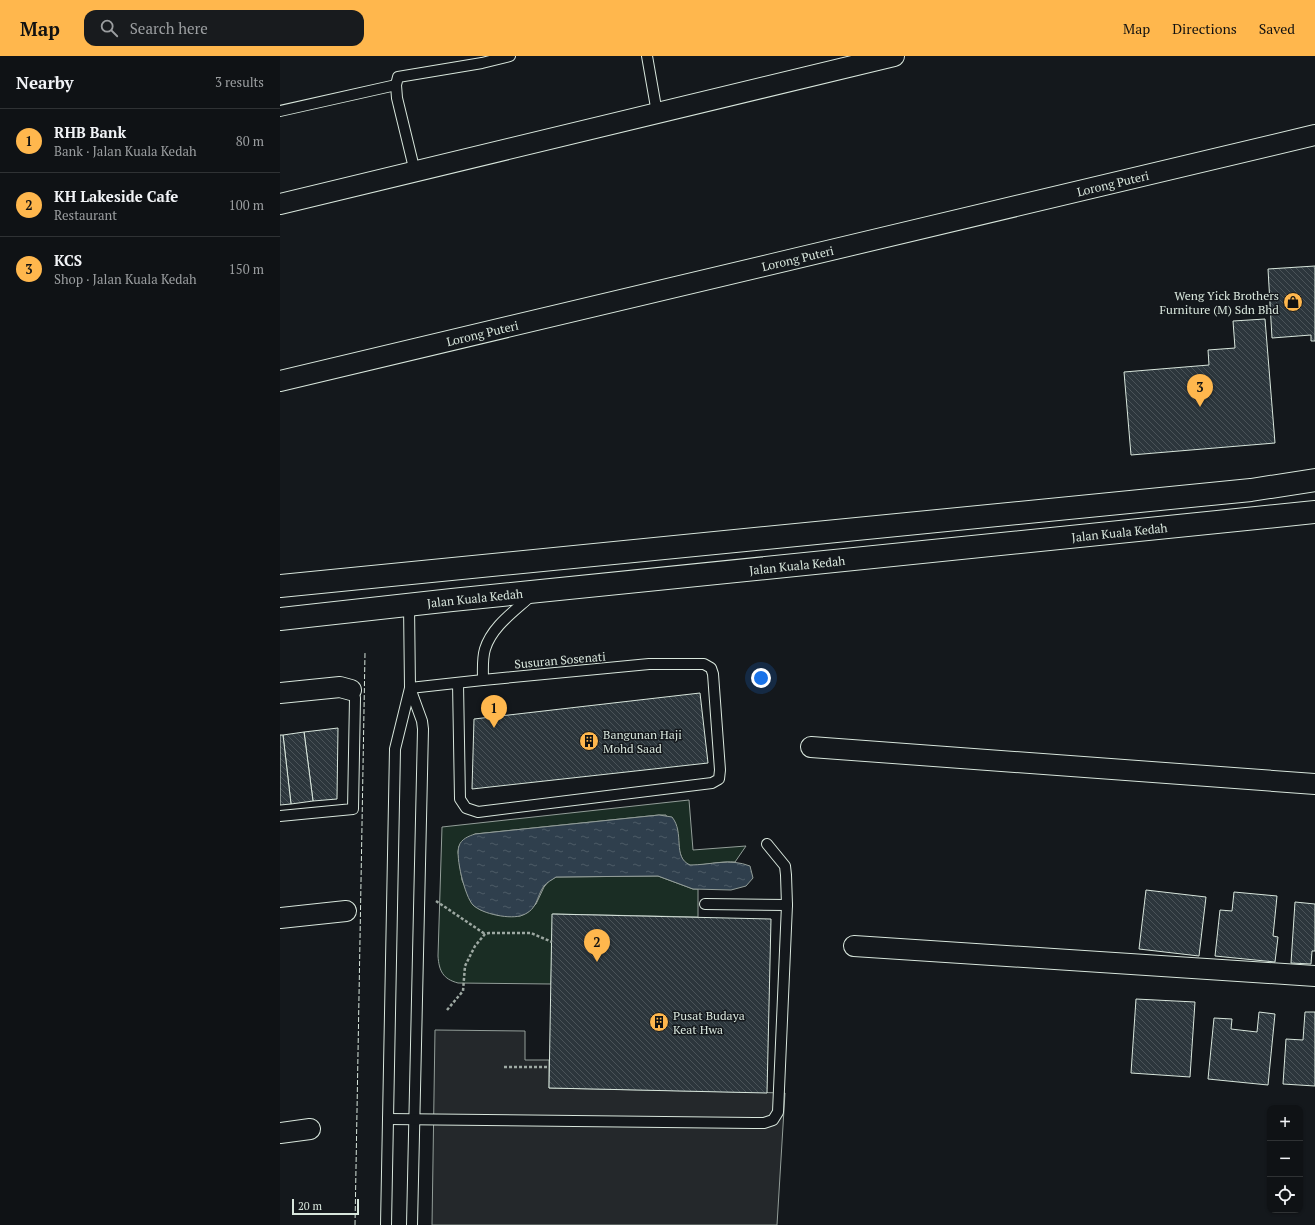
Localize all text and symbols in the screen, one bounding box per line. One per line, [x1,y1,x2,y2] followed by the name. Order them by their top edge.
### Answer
[84,10,364,46] search box
[20,16,60,41] text: Map
[98,17,120,39] icon: search
[130,18,208,38] text: Search here
[1123,19,1150,38] text: Map
[1172,19,1237,38] text: Directions
[1259,19,1295,38] text: Saved
[16,71,74,94] text: Nearby
[215,73,264,91] text: 3 results
[54,122,126,142] text: RHB Bank
[25,132,33,150] text: 1
[236,132,264,150] text: 80 m
[54,142,197,160] text: Bank · Jalan Kuala Kedah
[1075,167,1151,199] street label: Lorong Puteri
[54,186,178,206] text: KH Lakeside Cafe
[25,196,33,214] text: 2
[229,196,264,214] text: 100 m
[54,206,117,224] text: Restaurant
[760,242,835,274] street label: Lorong Puteri
[54,250,82,270] text: KCS
[25,260,33,278] text: 3
[229,260,264,278] text: 150 m
[54,270,197,288] text: Shop · Jalan Kuala Kedah
[1160,288,1279,317] place label: Weng Yick Brothers Furniture (M) Sdn Bhd
[1282,291,1304,313] shop icon: Weng Yick Brothers Furniture (M) Sdn Bhd
[445,317,520,349] street label: Lorong Puteri
[1187,374,1213,407] pin: 3
[1071,520,1168,544] street label: Jalan Kuala Kedah
[749,552,846,577] street label: Jalan Kuala Kedah
[426,585,523,610] street label: Jalan Kuala Kedah
[514,649,607,671] street label: Susuran Sosenati
[751,668,771,688] your location
[481,695,507,728] pin: 1
[603,727,682,756] place label: Bangunan Haji Mohd Saad
[578,730,600,752] building icon: Bangunan Haji Mohd Saad
[584,929,610,962] pin: 2
[673,1008,745,1037] place label: Pusat Budaya Keat Hwa
[648,1011,670,1033] building icon: Pusat Budaya Keat Hwa
[1267,1105,1303,1213] map controls
[1267,1105,1303,1141] button: +
[1267,1141,1303,1177] button: −
[1267,1177,1303,1213] button: locate
[292,1197,359,1216] scale bar
[298,1199,322,1213] text: 20 m

